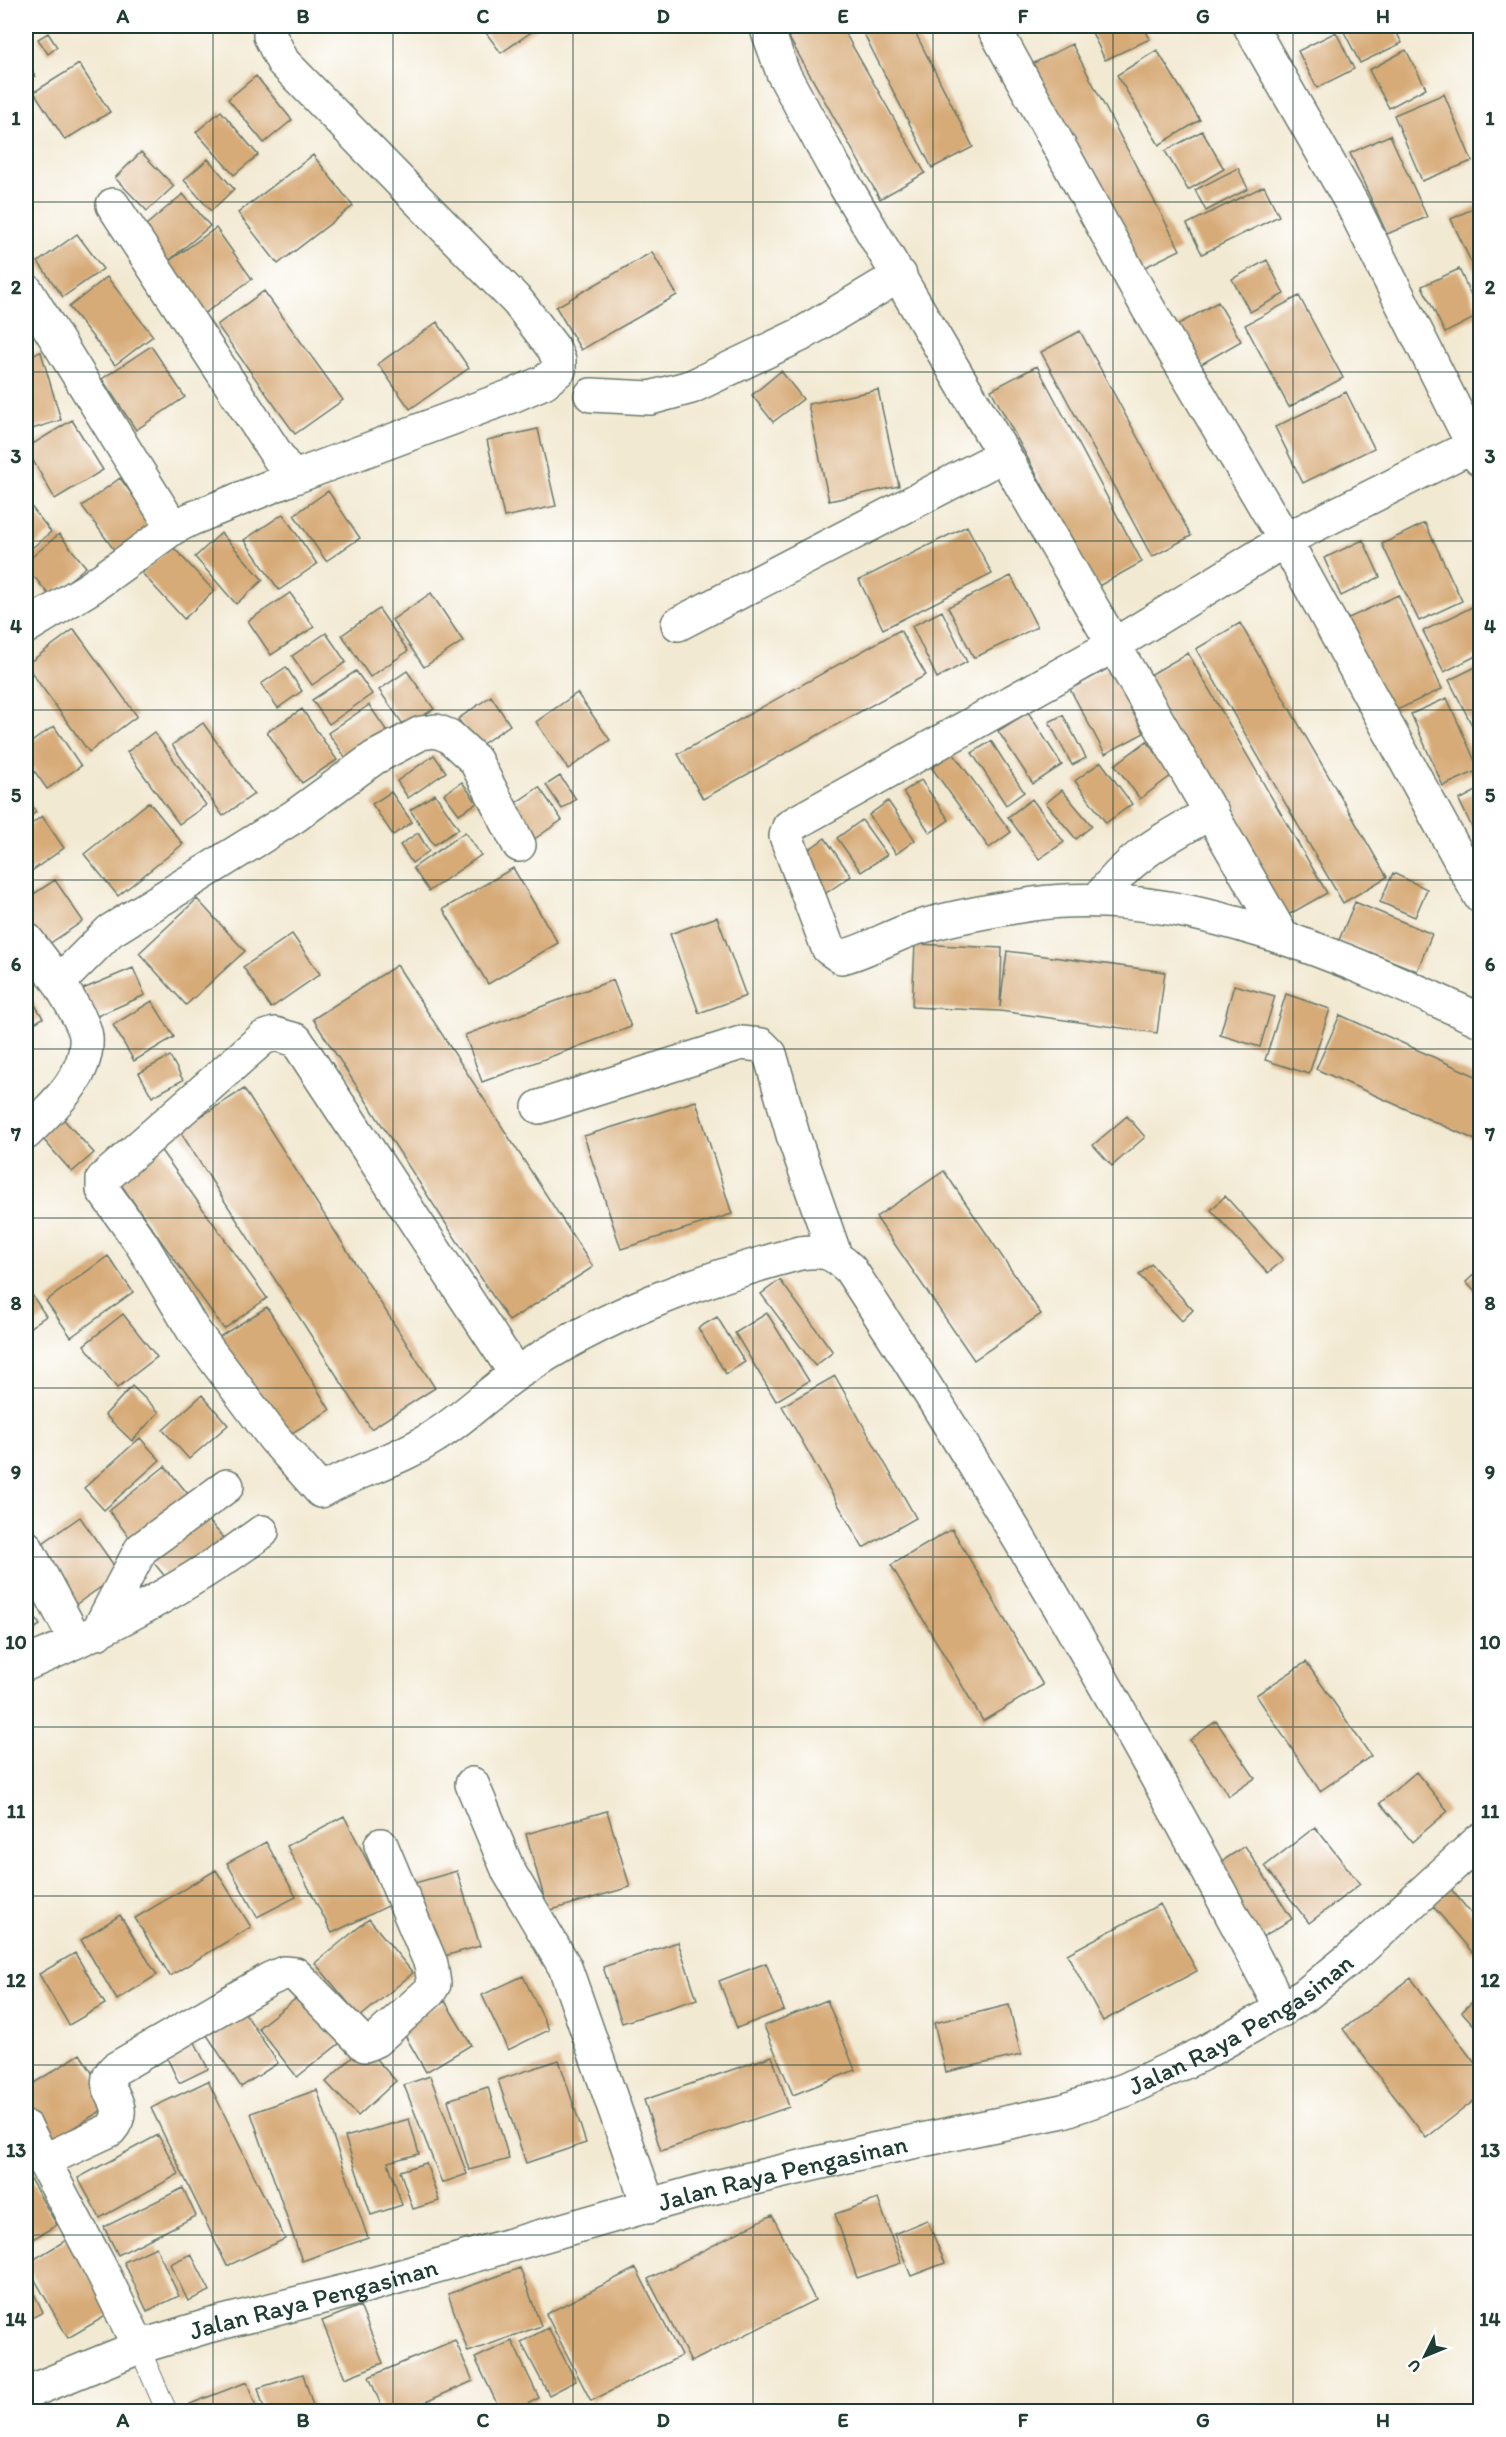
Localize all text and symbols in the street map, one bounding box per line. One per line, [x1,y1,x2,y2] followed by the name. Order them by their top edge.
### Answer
[116,4,130,28] text: A
[297,4,310,28] text: B
[477,4,490,28] text: C
[656,4,670,28] text: D
[837,4,849,28] text: E
[1018,4,1029,28] text: F
[1196,4,1210,28] text: G
[1376,4,1390,28] text: H
[11,106,21,130] text: 1
[1485,106,1495,130] text: 1
[11,275,22,299] text: 2
[1485,275,1496,299] text: 2
[11,444,22,468] text: 3
[1485,444,1496,468] text: 3
[10,614,22,638] text: 4
[1484,614,1496,638] text: 4
[11,783,22,807] text: 5
[1485,783,1496,807] text: 5
[11,952,22,976] text: 6
[1485,952,1496,976] text: 6
[10,1122,21,1146] text: 7
[1484,1122,1495,1146] text: 7
[11,1291,22,1315] text: 8
[1485,1291,1496,1315] text: 8
[11,1460,21,1484] text: 9
[1485,1460,1495,1484] text: 9
[5,1630,27,1654] text: 10
[1479,1630,1501,1654] text: 10
[7,1799,26,1823] text: 11
[1481,1799,1500,1823] text: 11
[1123,1946,1360,2102] street label: Jalan Raya Pengasinan
[6,1968,26,1992] text: 12
[1480,1968,1500,1992] text: 12
[654,2127,910,2218] street label: Jalan Raya Pengasinan
[6,2138,26,2162] text: 13
[1480,2138,1500,2162] text: 13
[185,2250,441,2347] street label: Jalan Raya Pengasinan
[5,2307,27,2331] text: 14
[1479,2307,1501,2331] text: 14
[1395,2326,1455,2386] north arrow
[1404,2356,1425,2376] text: U
[116,2408,130,2432] text: A
[297,2408,310,2432] text: B
[477,2408,490,2432] text: C
[656,2408,670,2432] text: D
[837,2408,849,2432] text: E
[1018,2408,1029,2432] text: F
[1196,2408,1210,2432] text: G
[1376,2408,1390,2432] text: H

